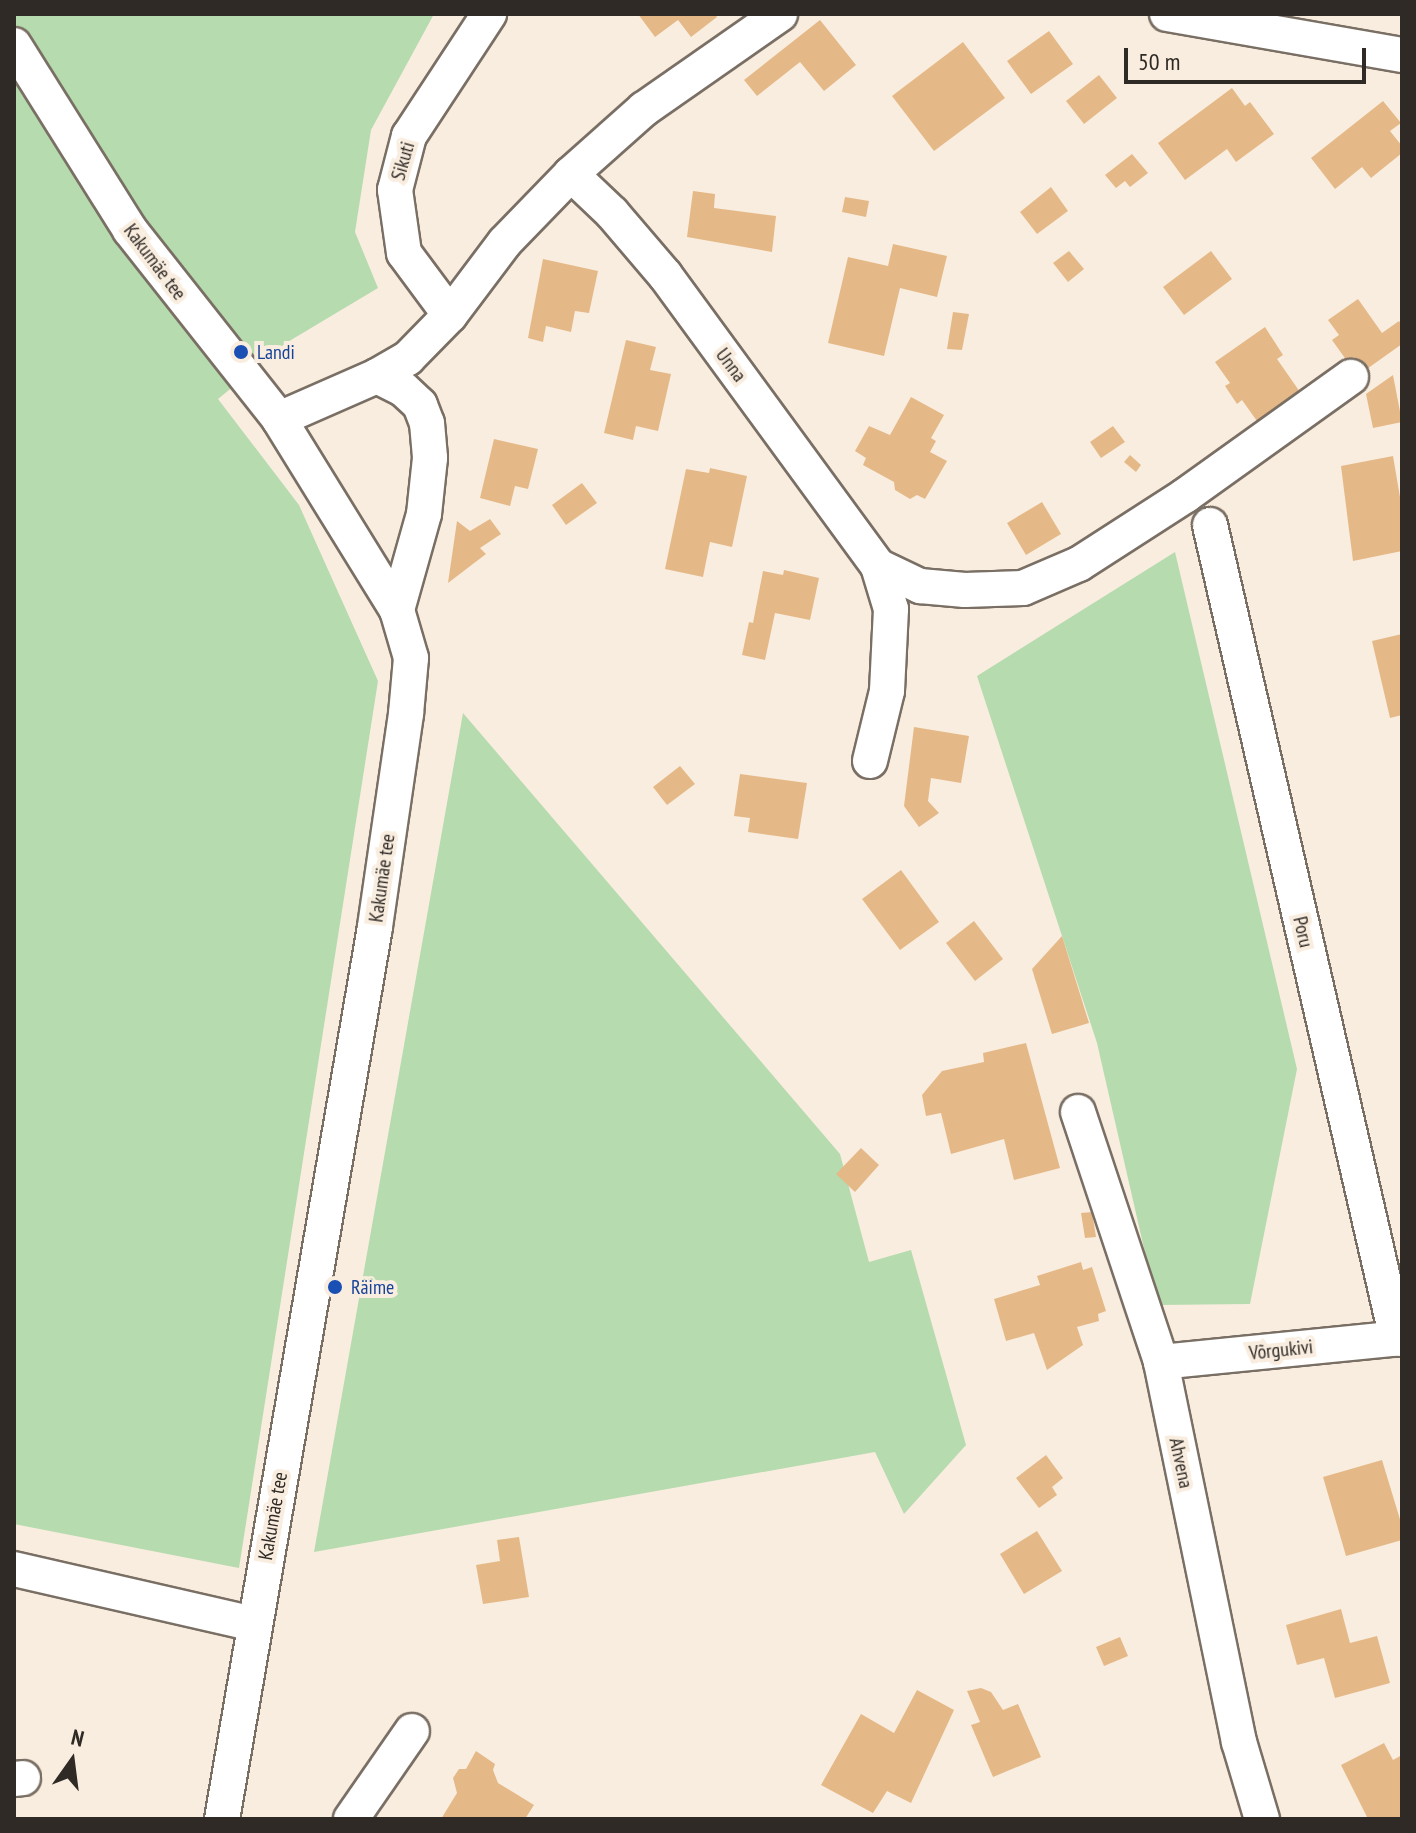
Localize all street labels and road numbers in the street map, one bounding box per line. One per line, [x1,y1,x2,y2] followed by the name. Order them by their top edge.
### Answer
[386,139,420,183] street label: Sikuti
[119,219,191,305] street label: Kakumäe tee
[711,343,751,387] street label: Unna
[364,832,400,924] street label: Kakumäe tee
[1288,914,1318,950] street label: Poru
[1248,1335,1314,1365] street label: Võrgukivi
[1164,1436,1198,1490] street label: Ahvena
[253,1470,293,1562] street label: Kakumäe tee

